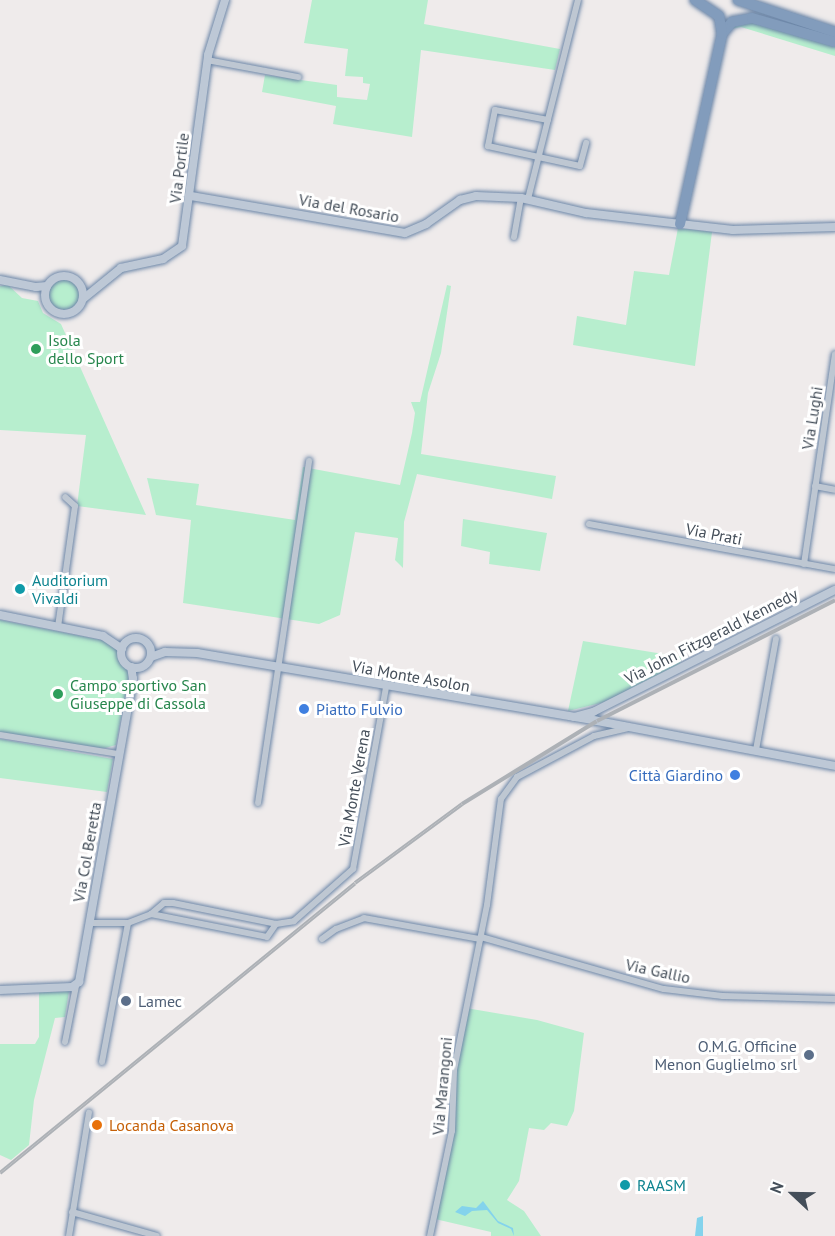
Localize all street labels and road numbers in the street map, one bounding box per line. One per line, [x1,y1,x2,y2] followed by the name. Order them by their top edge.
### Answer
[165,132,193,204] street label: Via Portile
[297,190,401,226] street label: Via del Rosario
[798,385,826,451] street label: Via Lughi
[684,519,744,549] street label: Via Prati
[621,584,801,688] street label: Via John Fitzgerald Kennedy
[350,656,472,696] street label: Via Monte Asolon
[334,727,374,849] street label: Via Monte Verena
[69,800,105,904] street label: Via Col Beretta
[624,955,692,987] street label: Via Gallio
[428,1036,456,1136] street label: Via Marangoni

